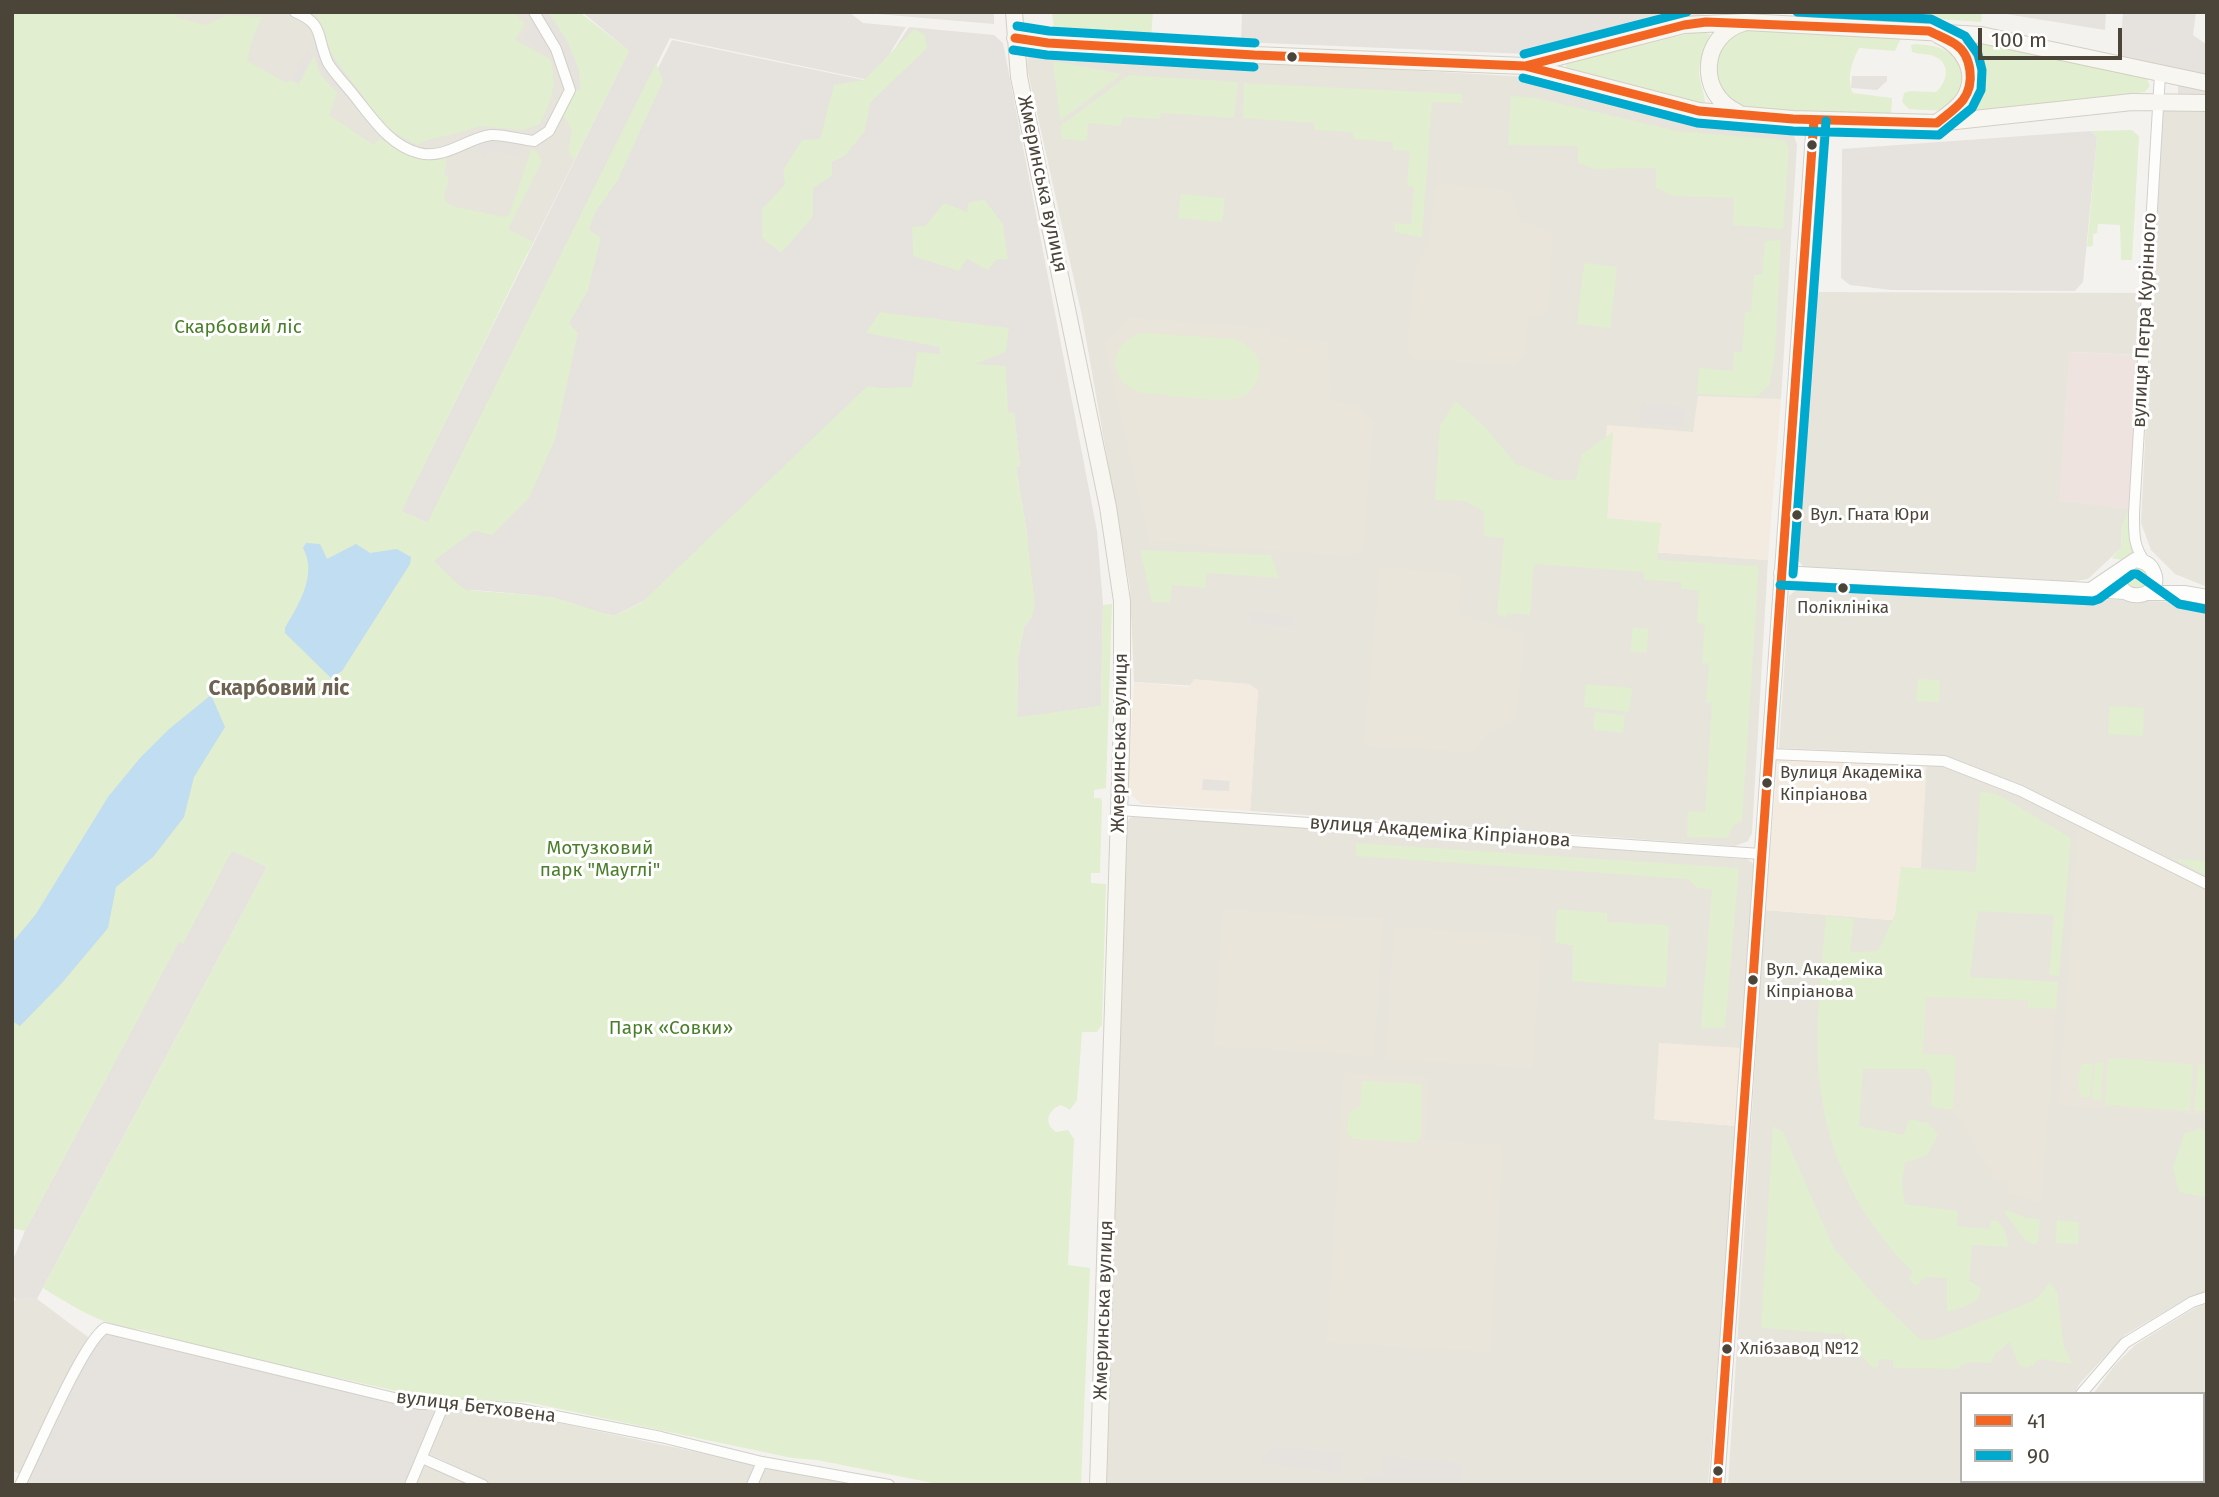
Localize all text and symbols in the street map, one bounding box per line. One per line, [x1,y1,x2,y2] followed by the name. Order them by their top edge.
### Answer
[1981,14,2124,58] scale bar
[1991,27,2047,53] text: 100 m
[1285,50,1299,64] unlabelled marker
[1012,94,1072,274] street label: Жмеринська вулиця
[1805,138,1819,152] unlabelled marker
[2128,212,2162,428] street label: вулиця Петра Курінного
[174,317,302,339] park label: Скарбовий ліс
[1810,505,1929,525] place label: Вул. Гната Юри
[1790,508,1804,522] marker: Вул. Гната Юри
[1836,581,1850,595] marker: Поліклініка
[1797,598,1889,618] place label: Поліклініка
[1107,653,1133,833] street label: Жмеринська вулиця
[209,676,349,702] district label: Скарбовий ліс
[1780,763,1923,803] place label: Вулиця Академіка Кіпріанова
[1760,776,1774,790] marker: Вулиця Академіка Кіпріанова
[1309,812,1571,852] street label: вулиця Академіка Кіпріанова
[540,838,660,882] park label: Мотузковий парк "Мауглі"
[1766,960,1883,1000] place label: Вул. Академіка Кіпріанова
[1746,973,1760,987] marker: Вул. Академіка Кіпріанова
[609,1018,733,1040] park label: Парк «Совки»
[1089,1220,1119,1400] street label: Жмеринська вулиця
[1740,1339,1859,1359] place label: Хлібзавод №12
[1720,1342,1734,1356] marker: Хлібзавод №12
[395,1386,557,1428] street label: вулиця Бетховена
[1960,1392,2205,1483] legend
[2027,1408,2046,1434] text: 41
[2027,1443,2050,1469] text: 90
[1711,1464,1725,1478] unlabelled marker

